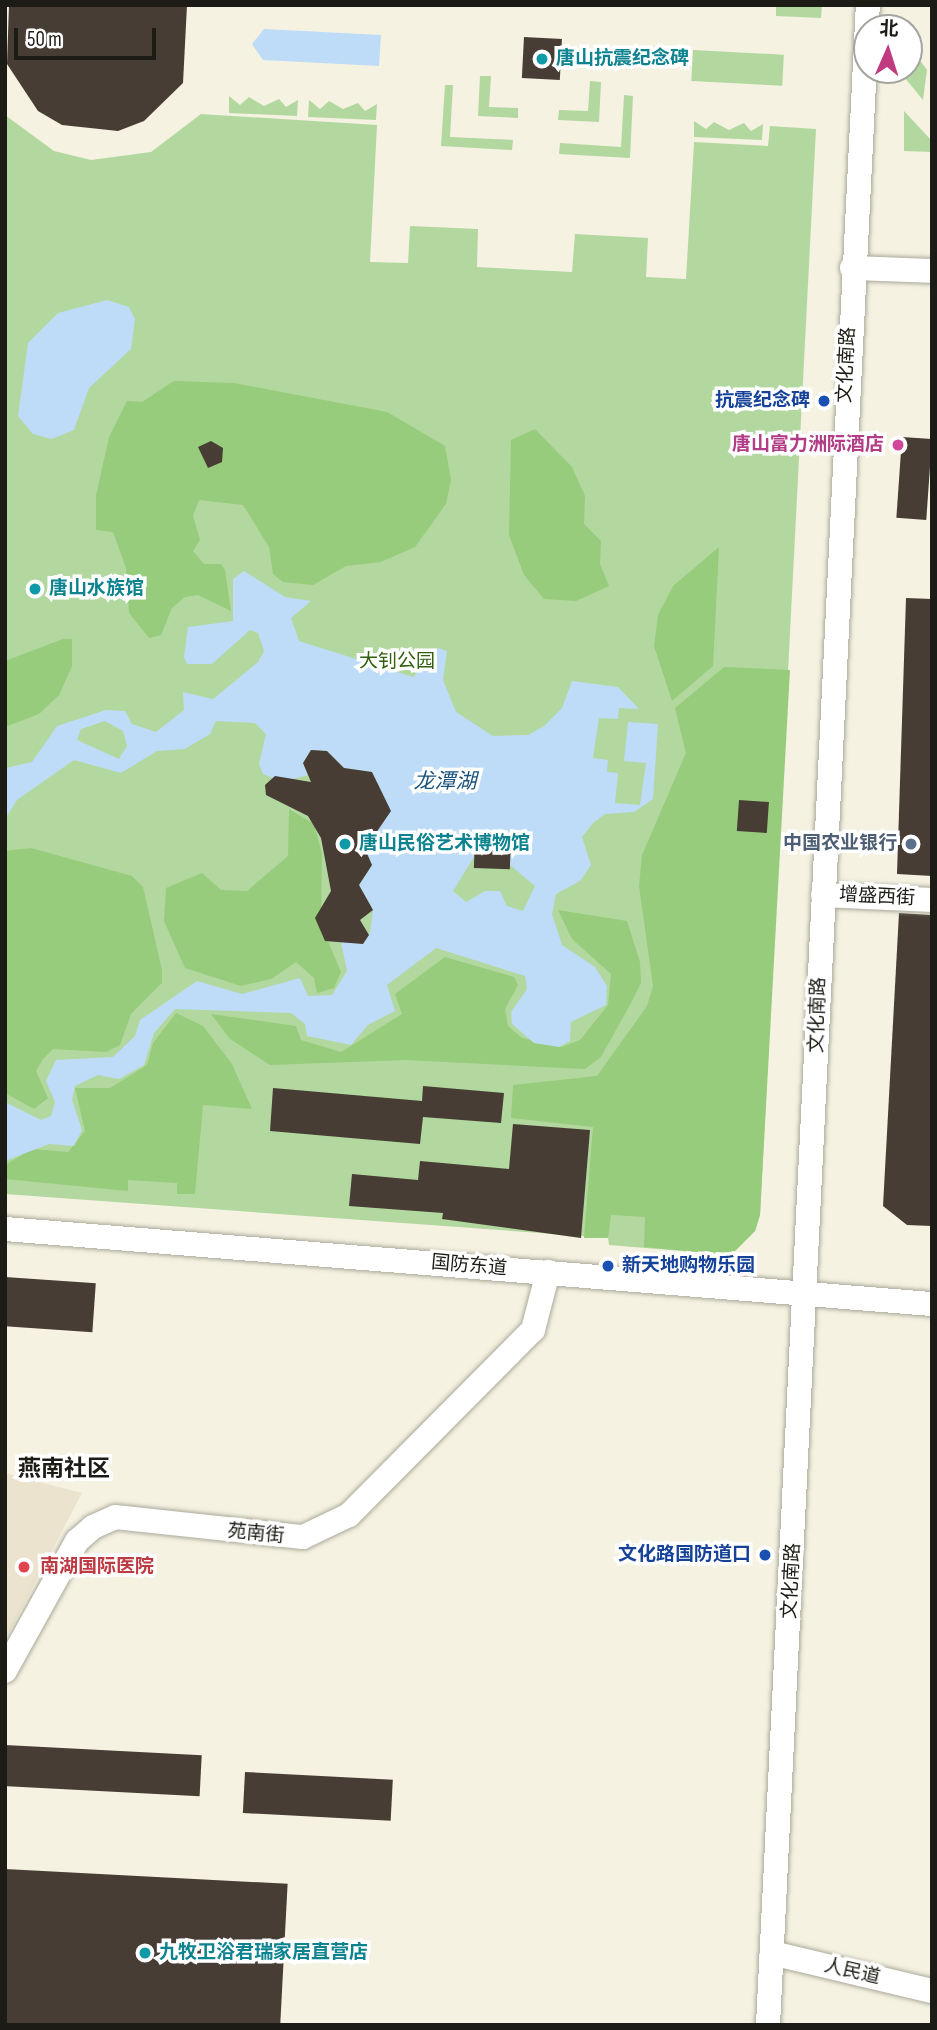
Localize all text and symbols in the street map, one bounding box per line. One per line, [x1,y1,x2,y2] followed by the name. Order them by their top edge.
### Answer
[18,14,159,58] scale bar
[853,14,923,84] north arrow
[879,18,899,42] text: 北
[27,27,62,52] text: 50 m
[556,48,689,70] place label: 唐山抗震纪念碑
[534,51,550,67] marker: 唐山抗震纪念碑
[834,326,860,404] street label: 文化南路
[715,390,810,412] place label: 抗震纪念碑
[816,393,832,409] marker: 抗震纪念碑
[732,434,884,456] place label: 唐山富力洲际酒店
[890,437,906,453] marker: 唐山富力洲际酒店
[49,578,144,600] place label: 唐山水族馆
[27,581,43,597] marker: 唐山水族馆
[359,651,435,673] park label: 大钊公园
[414,769,476,795] water label: 龙潭湖
[359,833,530,855] place label: 唐山民俗艺术博物馆
[783,833,897,855] place label: 中国农业银行
[337,836,353,852] marker: 唐山民俗艺术博物馆
[903,836,919,852] marker: 中国农业银行
[838,884,916,910] street label: 增盛西街
[805,977,831,1053] street label: 文化南路
[430,1251,508,1281] street label: 国防东道
[622,1255,755,1277] place label: 新天地购物乐园
[600,1258,616,1274] marker: 新天地购物乐园
[18,1455,110,1483] district label: 燕南社区
[227,1520,285,1548] street label: 苑南街
[779,1542,805,1620] street label: 文化南路
[618,1544,751,1566] place label: 文化路国防道口
[757,1547,773,1563] marker: 文化路国防道口
[40,1556,154,1578] place label: 南湖国际医院
[14,1557,34,1577] marker: 南湖国际医院
[159,1942,368,1964] place label: 九牧卫浴君瑞家居直营店
[137,1945,153,1961] marker: 九牧卫浴君瑞家居直营店
[822,1954,882,1990] street label: 人民道

